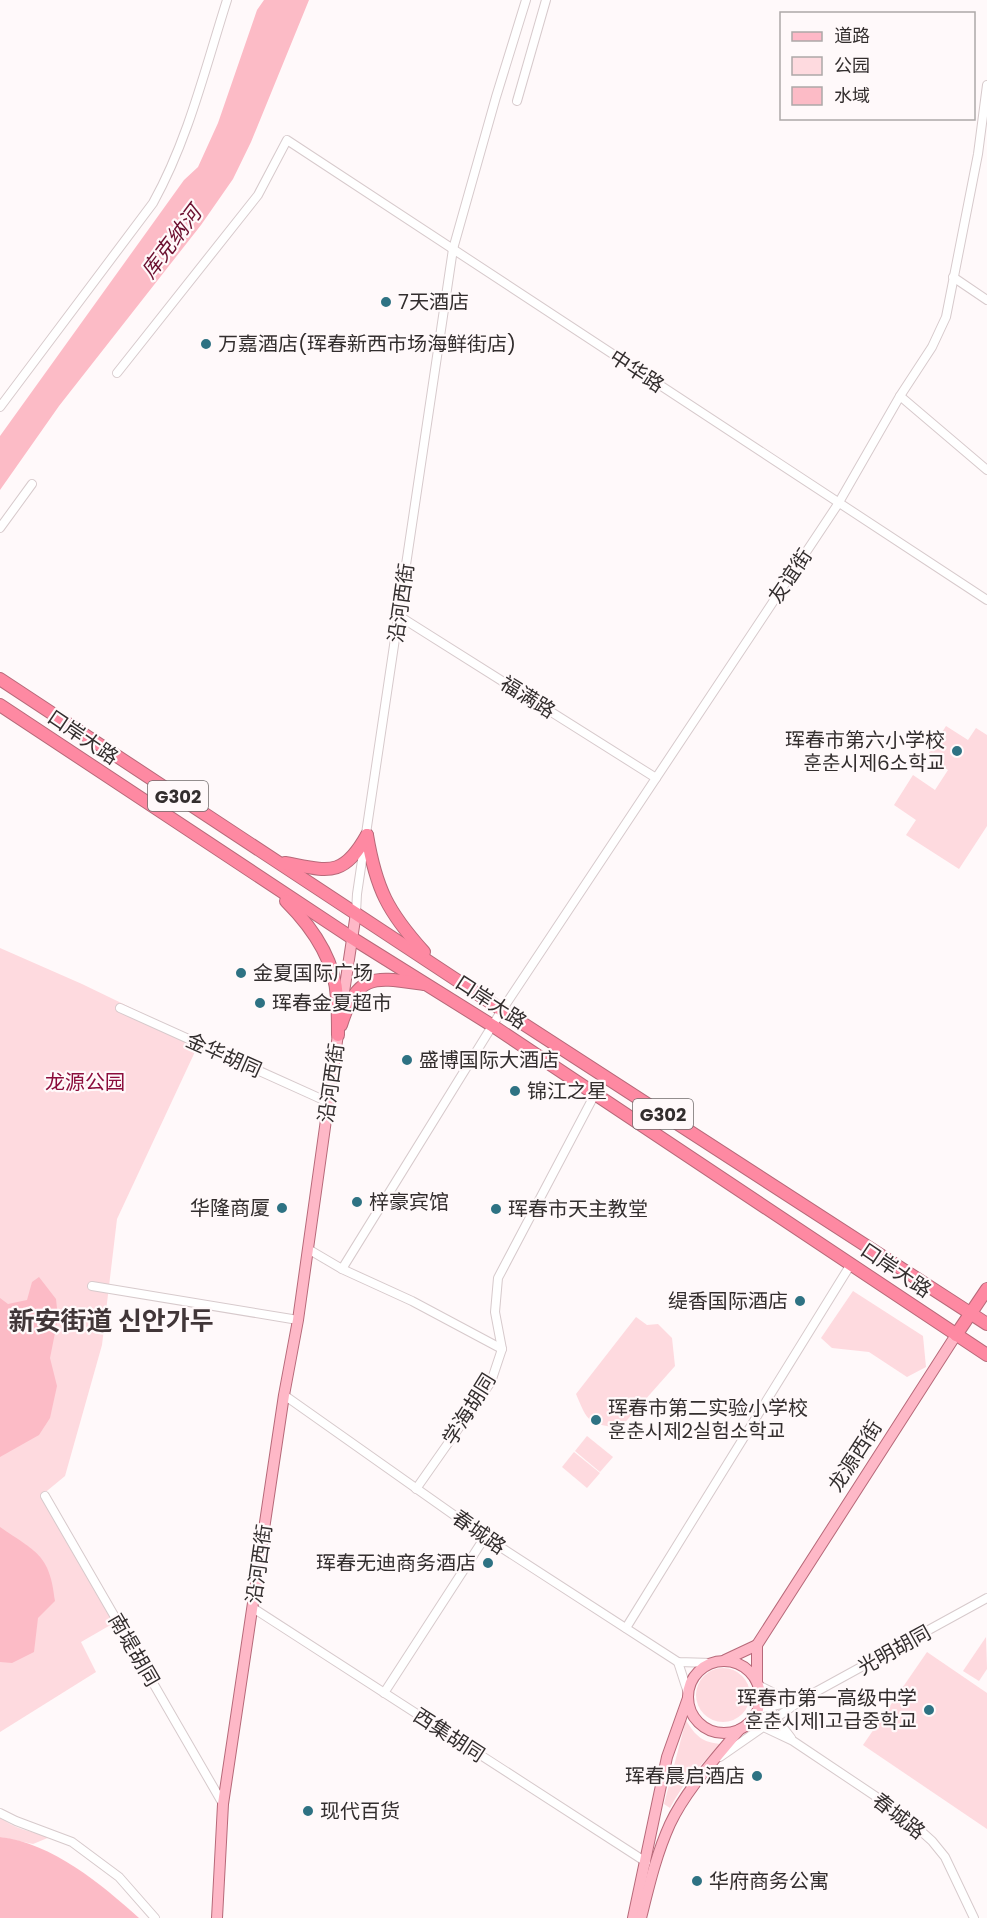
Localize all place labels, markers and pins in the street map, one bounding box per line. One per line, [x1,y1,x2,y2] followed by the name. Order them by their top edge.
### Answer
[398,288,469,316] place label: 7天酒店
[379,295,393,309] marker: 7天酒店
[218,330,516,358] place label: 万嘉酒店(珲春新西市场海鲜街店)
[199,337,213,351] marker: 万嘉酒店(珲春新西市场海鲜街店)
[785,726,945,777] place label: 珲春市第六小学校 훈춘시제6소학교
[950,744,964,758] marker: 珲春市第六小学校 훈춘시제6소학교
[253,959,373,987] place label: 金夏国际广场
[234,966,248,980] marker: 金夏国际广场
[272,989,392,1017] place label: 珲春金夏超市
[253,996,267,1010] marker: 珲春金夏超市
[419,1046,559,1074] place label: 盛博国际大酒店
[400,1053,414,1067] marker: 盛博国际大酒店
[527,1077,607,1105] place label: 锦江之星
[508,1084,522,1098] marker: 锦江之星
[369,1188,449,1216] place label: 梓豪宾馆
[190,1194,270,1222] place label: 华隆商厦
[350,1195,364,1209] marker: 梓豪宾馆
[508,1195,648,1223] place label: 珲春市天主教堂
[275,1201,289,1215] marker: 华隆商厦
[489,1202,503,1216] marker: 珲春市天主教堂
[668,1287,788,1315] place label: 缇香国际酒店
[793,1294,807,1308] marker: 缇香国际酒店
[608,1394,808,1445] place label: 珲春市第二实验小学校 훈춘시제2실험소학교
[589,1413,603,1427] marker: 珲春市第二实验小学校 훈춘시제2실험소학교
[316,1549,476,1577] place label: 珲春无迪商务酒店
[481,1556,495,1570] marker: 珲春无迪商务酒店
[737,1684,917,1735] place label: 珲春市第一高级中学 훈춘시제1고급중학교
[922,1703,936,1717] marker: 珲春市第一高级中学 훈춘시제1고급중학교
[625,1762,745,1790] place label: 珲春晨启酒店
[750,1769,764,1783] marker: 珲春晨启酒店
[320,1797,400,1825] place label: 现代百货
[301,1804,315,1818] marker: 现代百货
[709,1867,829,1895] place label: 华府商务公寓
[690,1874,704,1888] marker: 华府商务公寓

